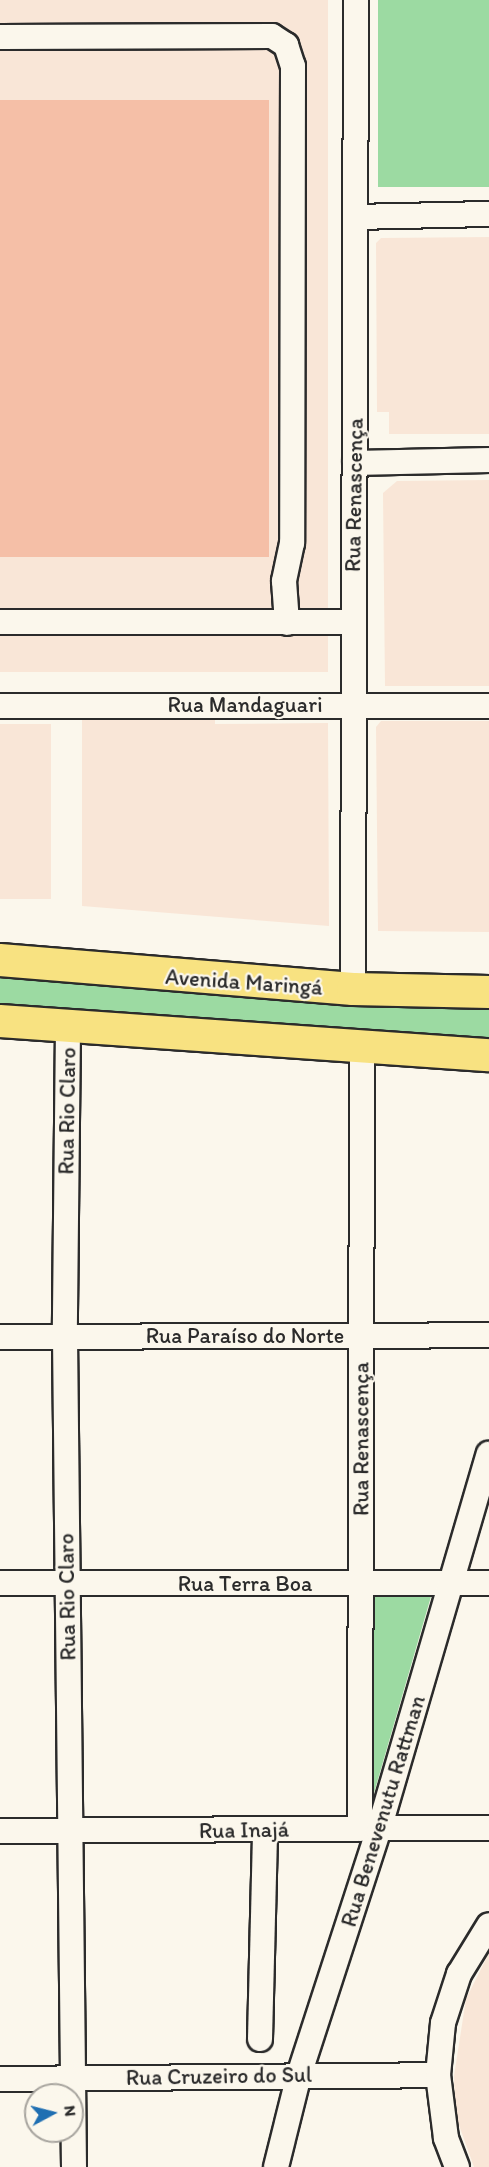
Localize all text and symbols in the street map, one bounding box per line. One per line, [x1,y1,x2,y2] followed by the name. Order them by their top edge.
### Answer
[339,418,369,572] street label: Rua Renascença
[168,692,322,718] street label: Rua Mandaguari
[164,963,324,1001] street label: Avenida Maringá
[53,1047,81,1175] street label: Rua Rio Claro
[146,1323,344,1349] street label: Rua Paraíso do Norte
[348,1362,374,1516] street label: Rua Renascença
[53,1533,81,1661] street label: Rua Rio Claro
[180,1571,310,1597] street label: Rua Terra Boa
[335,1692,431,1930] street label: Rua Benevenutu Rattman
[199,1816,289,1844] street label: Rua Inajá
[126,2061,312,2091] street label: Rua Cruzeiro do Sul
[24,2083,84,2143] north arrow
[60,2104,80,2118] text: N

